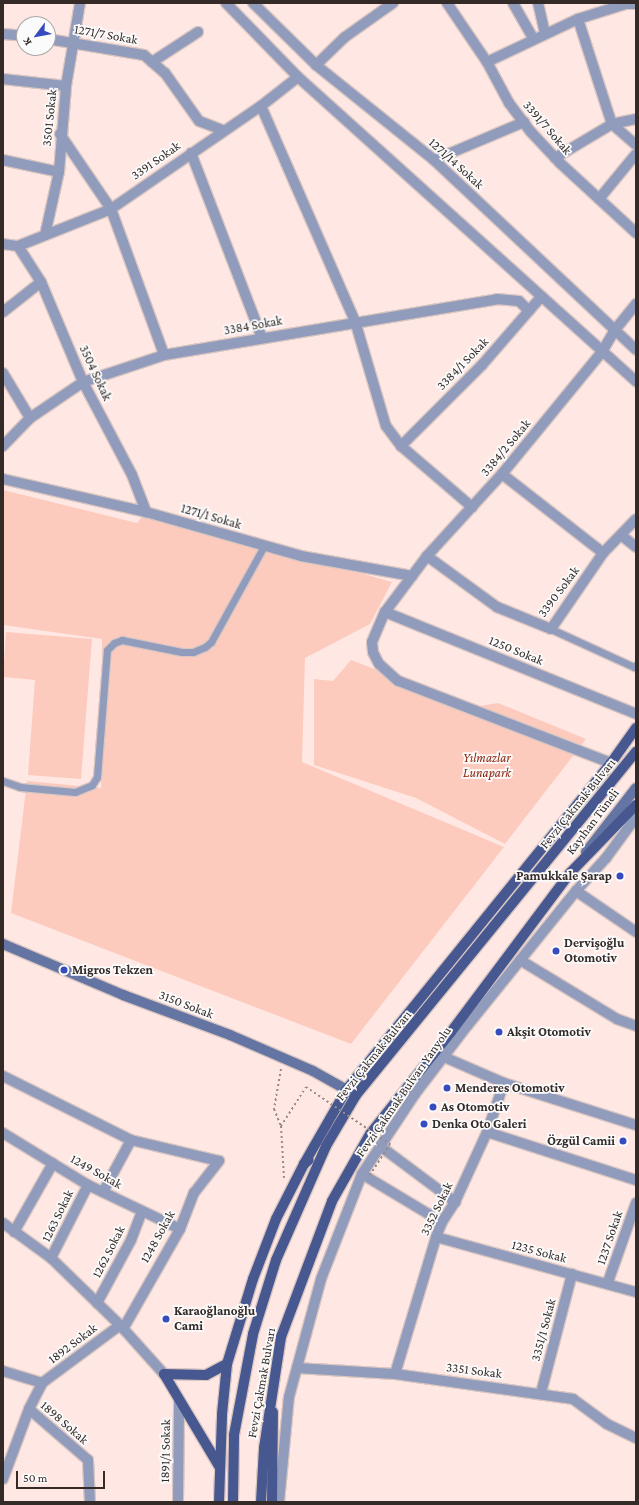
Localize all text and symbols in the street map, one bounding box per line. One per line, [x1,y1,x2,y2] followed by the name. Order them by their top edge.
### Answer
[16,16,56,56] north arrow
[73,22,139,48] street label: 1271/7 Sokak
[20,36,34,48] text: K
[39,89,61,147] street label: 3501 Sokak
[519,98,575,158] street label: 3391/7 Sokak
[425,135,487,193] street label: 1271/14 Sokak
[128,138,184,184] street label: 3391 Sokak
[222,313,284,339] street label: 3384 Sokak
[434,334,492,394] street label: 3384/1 Sokak
[75,343,115,403] street label: 3504 Sokak
[478,416,534,480] street label: 3384/2 Sokak
[179,501,243,533] street label: 1271/1 Sokak
[535,564,583,620] street label: 3390 Sokak
[486,633,546,669] street label: 1250 Sokak
[463,751,511,782] park label: Yılmazlar Lunapark
[537,756,619,852] street label: Fevzi Çakmak Bulvarı
[563,786,623,858] street label: Kayıhan Tüneli
[516,868,612,884] place label: Pamukkale Şarap
[615,871,625,881] marker: Pamukkale Şarap
[564,936,624,967] place label: Dervişoğlu Otomotiv
[551,946,561,956] marker: Dervişoğlu Otomotiv
[72,962,153,978] place label: Migros Tekzen
[59,965,69,975] marker: Migros Tekzen
[156,987,216,1023] street label: 3150 Sokak
[333,1008,415,1104] street label: Fevzi Çakmak Bulvarı
[353,1024,455,1160] street label: Fevzi Çakmak Bulvarı Yanyolu
[507,1024,591,1040] place label: Akşit Otomotiv
[494,1027,504,1037] marker: Akşit Otomotiv
[455,1080,565,1096] place label: Menderes Otomotiv
[442,1083,452,1093] marker: Menderes Otomotiv
[441,1099,509,1115] place label: As Otomotiv
[428,1102,438,1112] marker: As Otomotiv
[432,1116,527,1132] place label: Denka Oto Galeri
[419,1119,429,1129] marker: Denka Oto Galeri
[547,1133,615,1149] place label: Özgül Camii
[618,1136,628,1146] marker: Özgül Camii
[67,1151,125,1193] street label: 1249 Sokak
[417,1180,457,1238] street label: 3352 Sokak
[39,1187,77,1245] street label: 1263 Sokak
[137,1208,179,1266] street label: 1248 Sokak
[594,1209,626,1267] street label: 1237 Sokak
[89,1223,129,1281] street label: 1262 Sokak
[510,1237,568,1267] street label: 1235 Sokak
[528,1297,560,1363] street label: 3351/1 Sokak
[174,1304,255,1335] place label: Karaoğlanoğlu Cami
[161,1314,171,1324] marker: Karaoğlanoğlu Cami
[45,1321,101,1367] street label: 1892 Sokak
[245,1327,279,1439] street label: Fevzi Çakmak Bulvarı
[445,1360,503,1382] street label: 3351 Sokak
[37,1398,91,1448] street label: 1898 Sokak
[158,1419,174,1483] street label: 1891/1 Sokak
[18,1463,107,1489] scale bar
[23,1471,47,1485] text: 50 m

